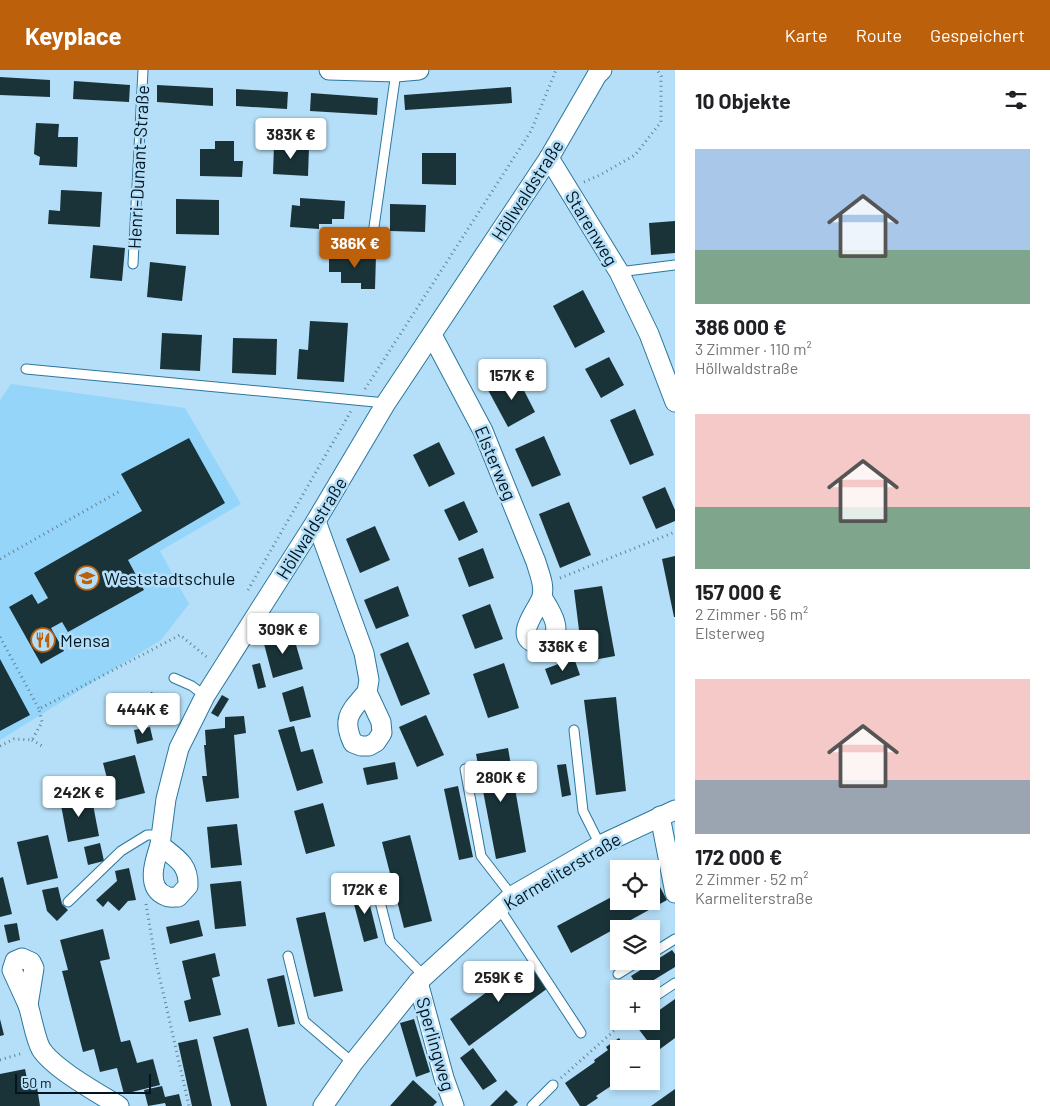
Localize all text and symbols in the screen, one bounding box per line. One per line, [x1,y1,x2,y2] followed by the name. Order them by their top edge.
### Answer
[25,21,122,50] text: Keyplace
[785,24,828,46] text: Karte
[856,24,902,46] text: Route
[930,24,1025,46] text: Gespeichert
[123,84,153,250] street label: Henri-Dunant-Straße
[1002,86,1030,114] icon: filters
[695,88,791,113] text: 10 Objekte
[250,118,332,160] pin: 383K €
[266,124,316,143] text: 383K €
[486,135,568,245] street label: Höllwaldstraße
[818,181,908,271] icon: home
[561,186,623,270] street label: Starenweg
[314,226,396,269] pin: 386K €
[330,233,380,252] text: 386K €
[695,314,787,339] text: 386 000 €
[695,339,812,358] text: 3 Zimmer · 110 m²
[471,358,553,401] pin: 157K €
[695,358,798,377] text: Höllwaldstraße
[489,365,535,384] text: 157K €
[471,423,521,503] street label: Elsterweg
[818,446,908,536] icon: home
[271,473,351,583] street label: Höllwaldstraße
[74,565,100,591] school or university icon: Weststadtschule
[104,567,235,589] place label: Weststadtschule
[695,579,782,604] text: 157 000 €
[695,604,808,623] text: 2 Zimmer · 56 m²
[242,612,324,655] pin: 309K €
[258,619,308,638] text: 309K €
[695,623,765,642] text: Elsterweg
[30,627,56,653] restaurant icon: Mensa
[60,629,110,651] place label: Mensa
[522,630,604,672] pin: 336K €
[538,636,588,655] text: 336K €
[102,692,184,735] pin: 444K €
[117,699,169,718] text: 444K €
[818,711,908,801] icon: home
[460,760,542,803] pin: 280K €
[476,767,526,786] text: 280K €
[38,776,120,818] pin: 242K €
[54,782,104,801] text: 242K €
[499,827,625,915] street label: Karmeliterstraße
[695,844,782,869] text: 172 000 €
[610,860,660,1090] map controls
[610,860,660,910] button: locate
[695,869,809,888] text: 2 Zimmer · 52 m²
[324,872,406,915] pin: 172K €
[342,879,388,898] text: 172K €
[695,888,813,907] text: Karmeliterstraße
[610,920,660,970] button: layers
[458,960,540,1003] pin: 259K €
[474,967,524,986] text: 259K €
[610,980,660,1030] button: +
[412,995,460,1093] street label: Sperlingweg
[610,1040,660,1090] button: −
[15,1071,151,1094] scale bar
[22,1074,51,1091] text: 50 m

